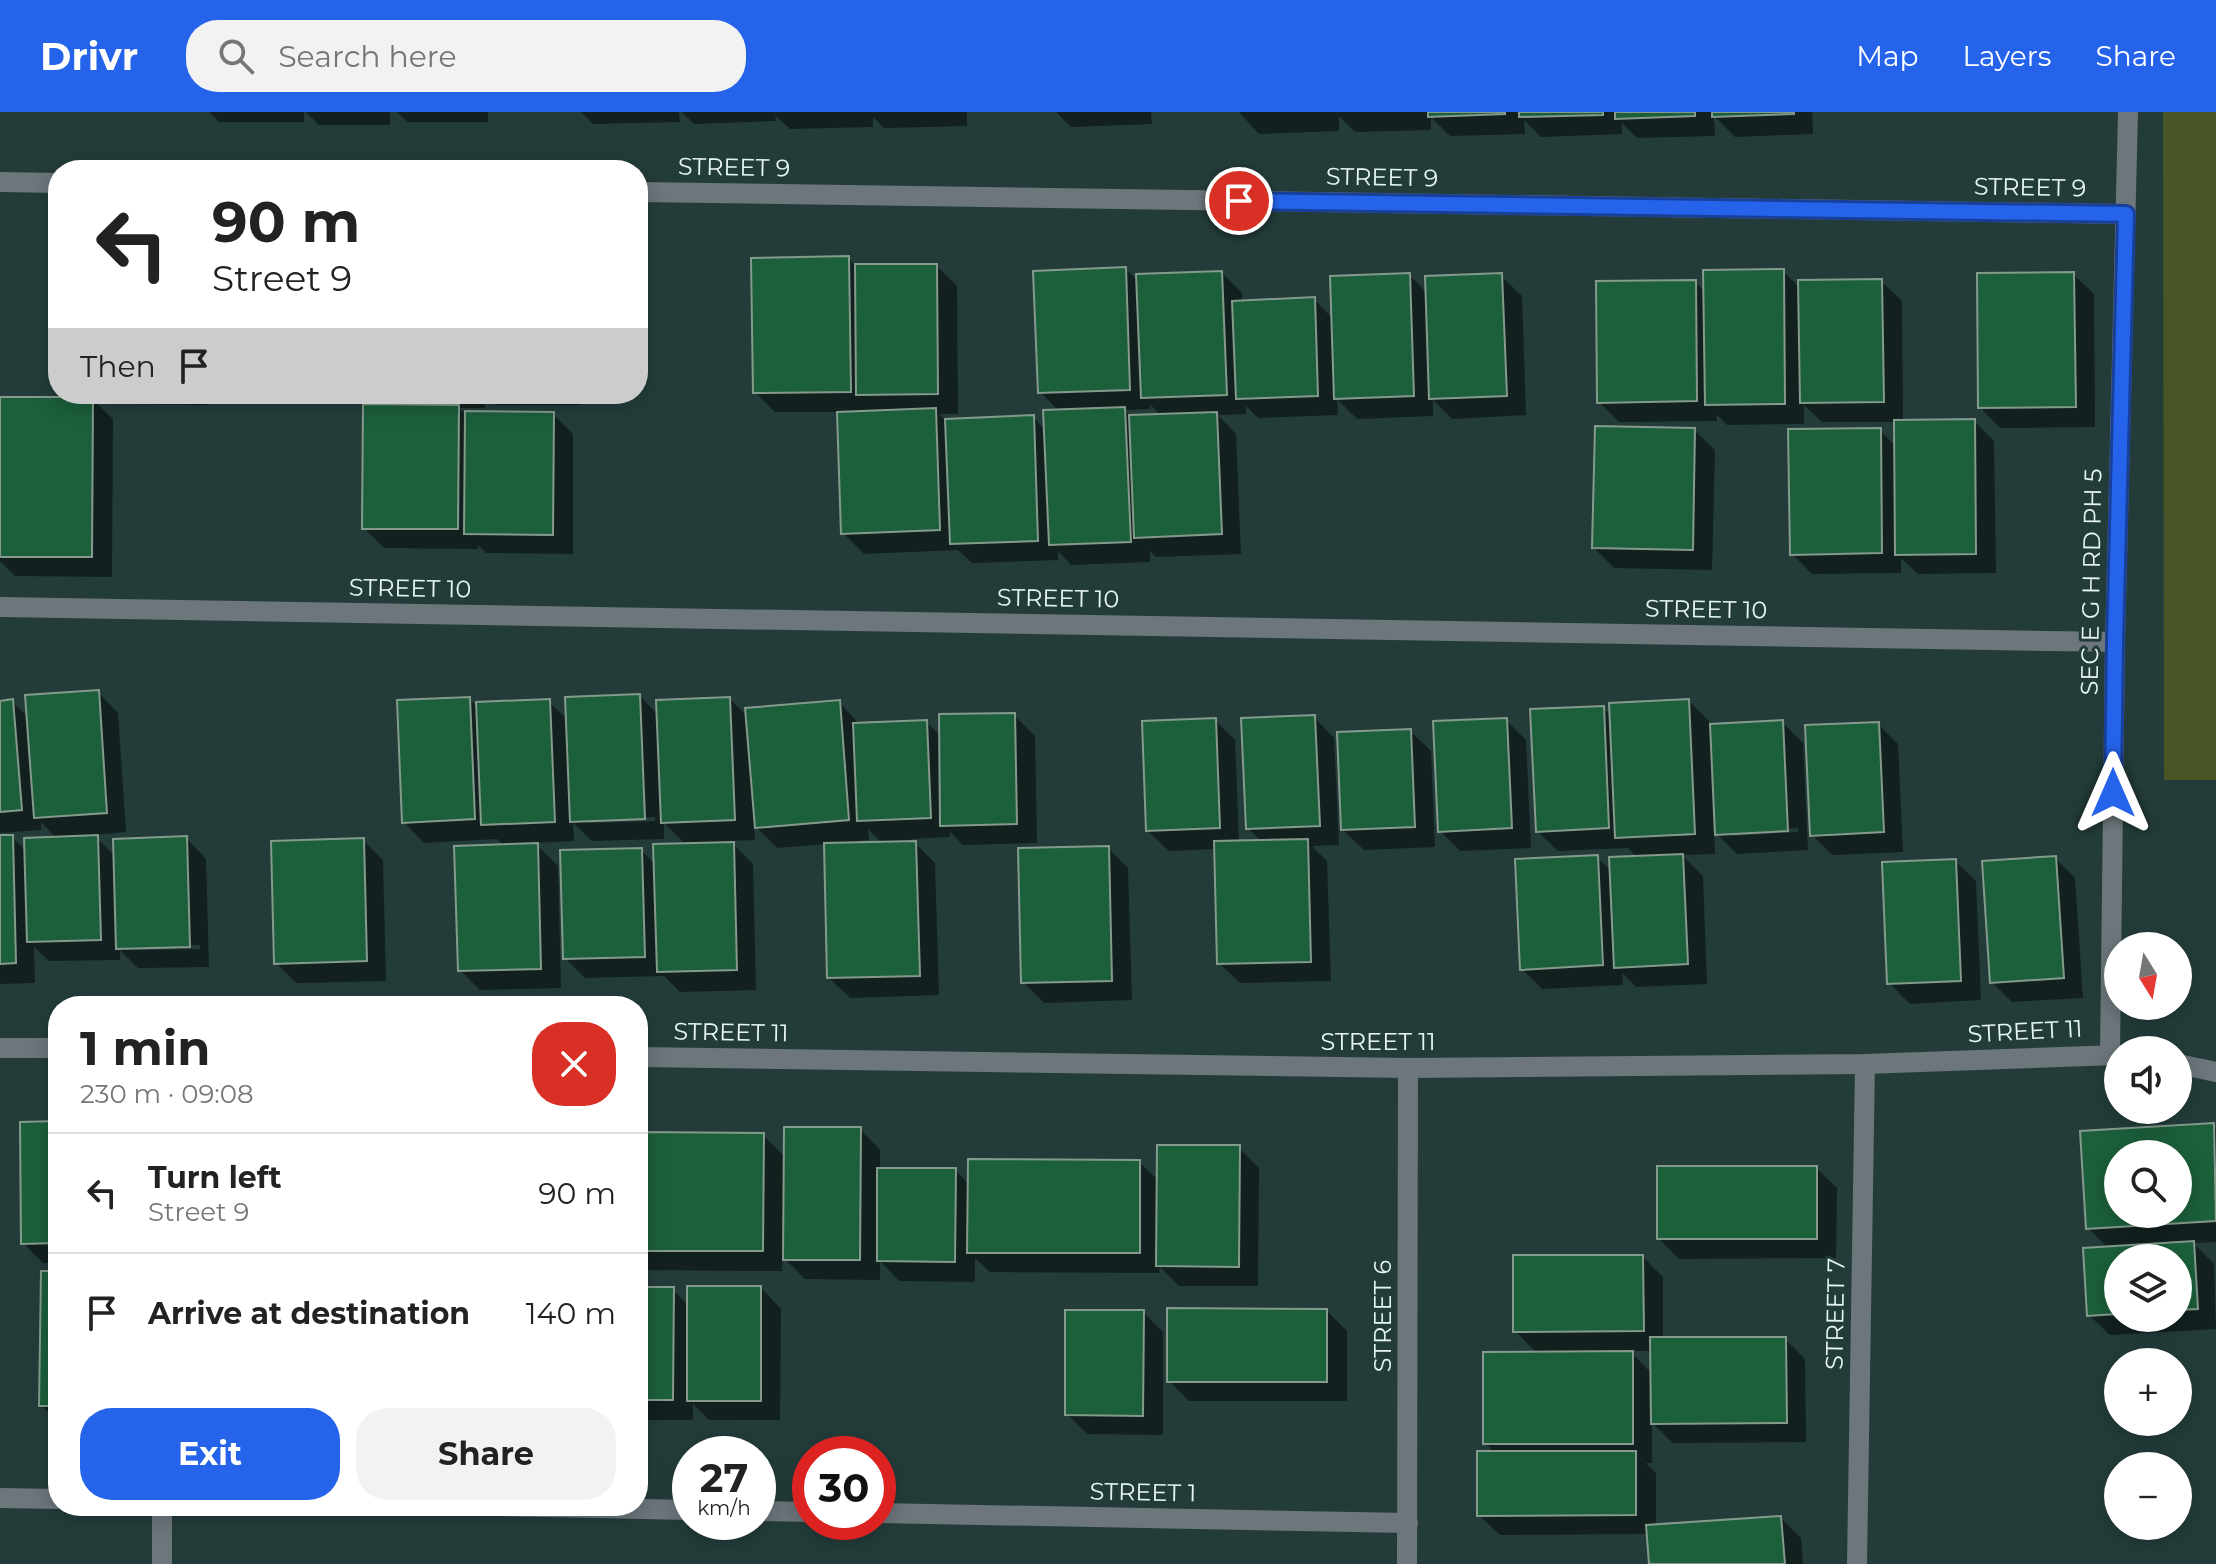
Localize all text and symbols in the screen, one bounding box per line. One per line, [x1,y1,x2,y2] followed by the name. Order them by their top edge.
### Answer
[186,20,746,92] search box
[40,33,138,80] text: Drivr
[214,34,258,78] icon: search
[278,38,457,75] text: Search here
[1856,39,1919,73] text: Map
[1963,39,2052,73] text: Layers
[2096,39,2176,73] text: Share
[678,152,790,182] street label: STREET 9
[1326,162,1438,192] street label: STREET 9
[1205,167,1273,235] pin
[1974,172,2086,202] street label: STREET 9
[1217,179,1261,223] icon: arrive
[212,188,360,256] text: 90 m
[80,192,184,296] icon: left
[212,256,352,300] text: Street 9
[172,344,216,388] icon: arrive
[80,348,156,385] text: Then
[2075,468,2107,696] street label: SEC E G H RD PH 5
[349,572,471,604] street label: STREET 10
[997,582,1119,614] street label: STREET 10
[1645,593,1767,625] street label: STREET 10
[2071,751,2155,835] position arrow
[2104,932,2192,1020] north arrow
[2104,932,2192,1540] map controls
[1967,1014,2083,1048] street label: STREET 11
[673,1016,789,1048] street label: STREET 11
[80,1019,210,1077] text: 1 min
[532,1022,616,1106] button: close
[1320,1027,1436,1056] street label: STREET 11
[2104,1036,2192,1124] button: sound
[80,1078,254,1110] text: 230 m · 09:08
[2104,1140,2192,1228] button: search
[148,1159,281,1196] text: Turn left
[80,1171,124,1215] icon: left
[538,1175,616,1212] text: 90 m
[148,1196,249,1228] text: Street 9
[2104,1244,2192,1332] button: layers
[1820,1258,1850,1370] street label: STREET 7
[1368,1260,1397,1372] street label: STREET 6
[80,1291,124,1335] icon: arrive
[148,1295,470,1332] text: Arrive at destination
[526,1295,616,1332] text: 140 m
[2104,1348,2192,1436] button: +
[80,1408,340,1500] button: Exit
[356,1408,616,1500] button: Share
[792,1436,896,1540] speed limit sign: 30
[2104,1452,2192,1540] button: −
[700,1453,748,1502] text: 27
[1090,1477,1196,1507] street label: STREET 1
[697,1496,751,1520] text: km/h

